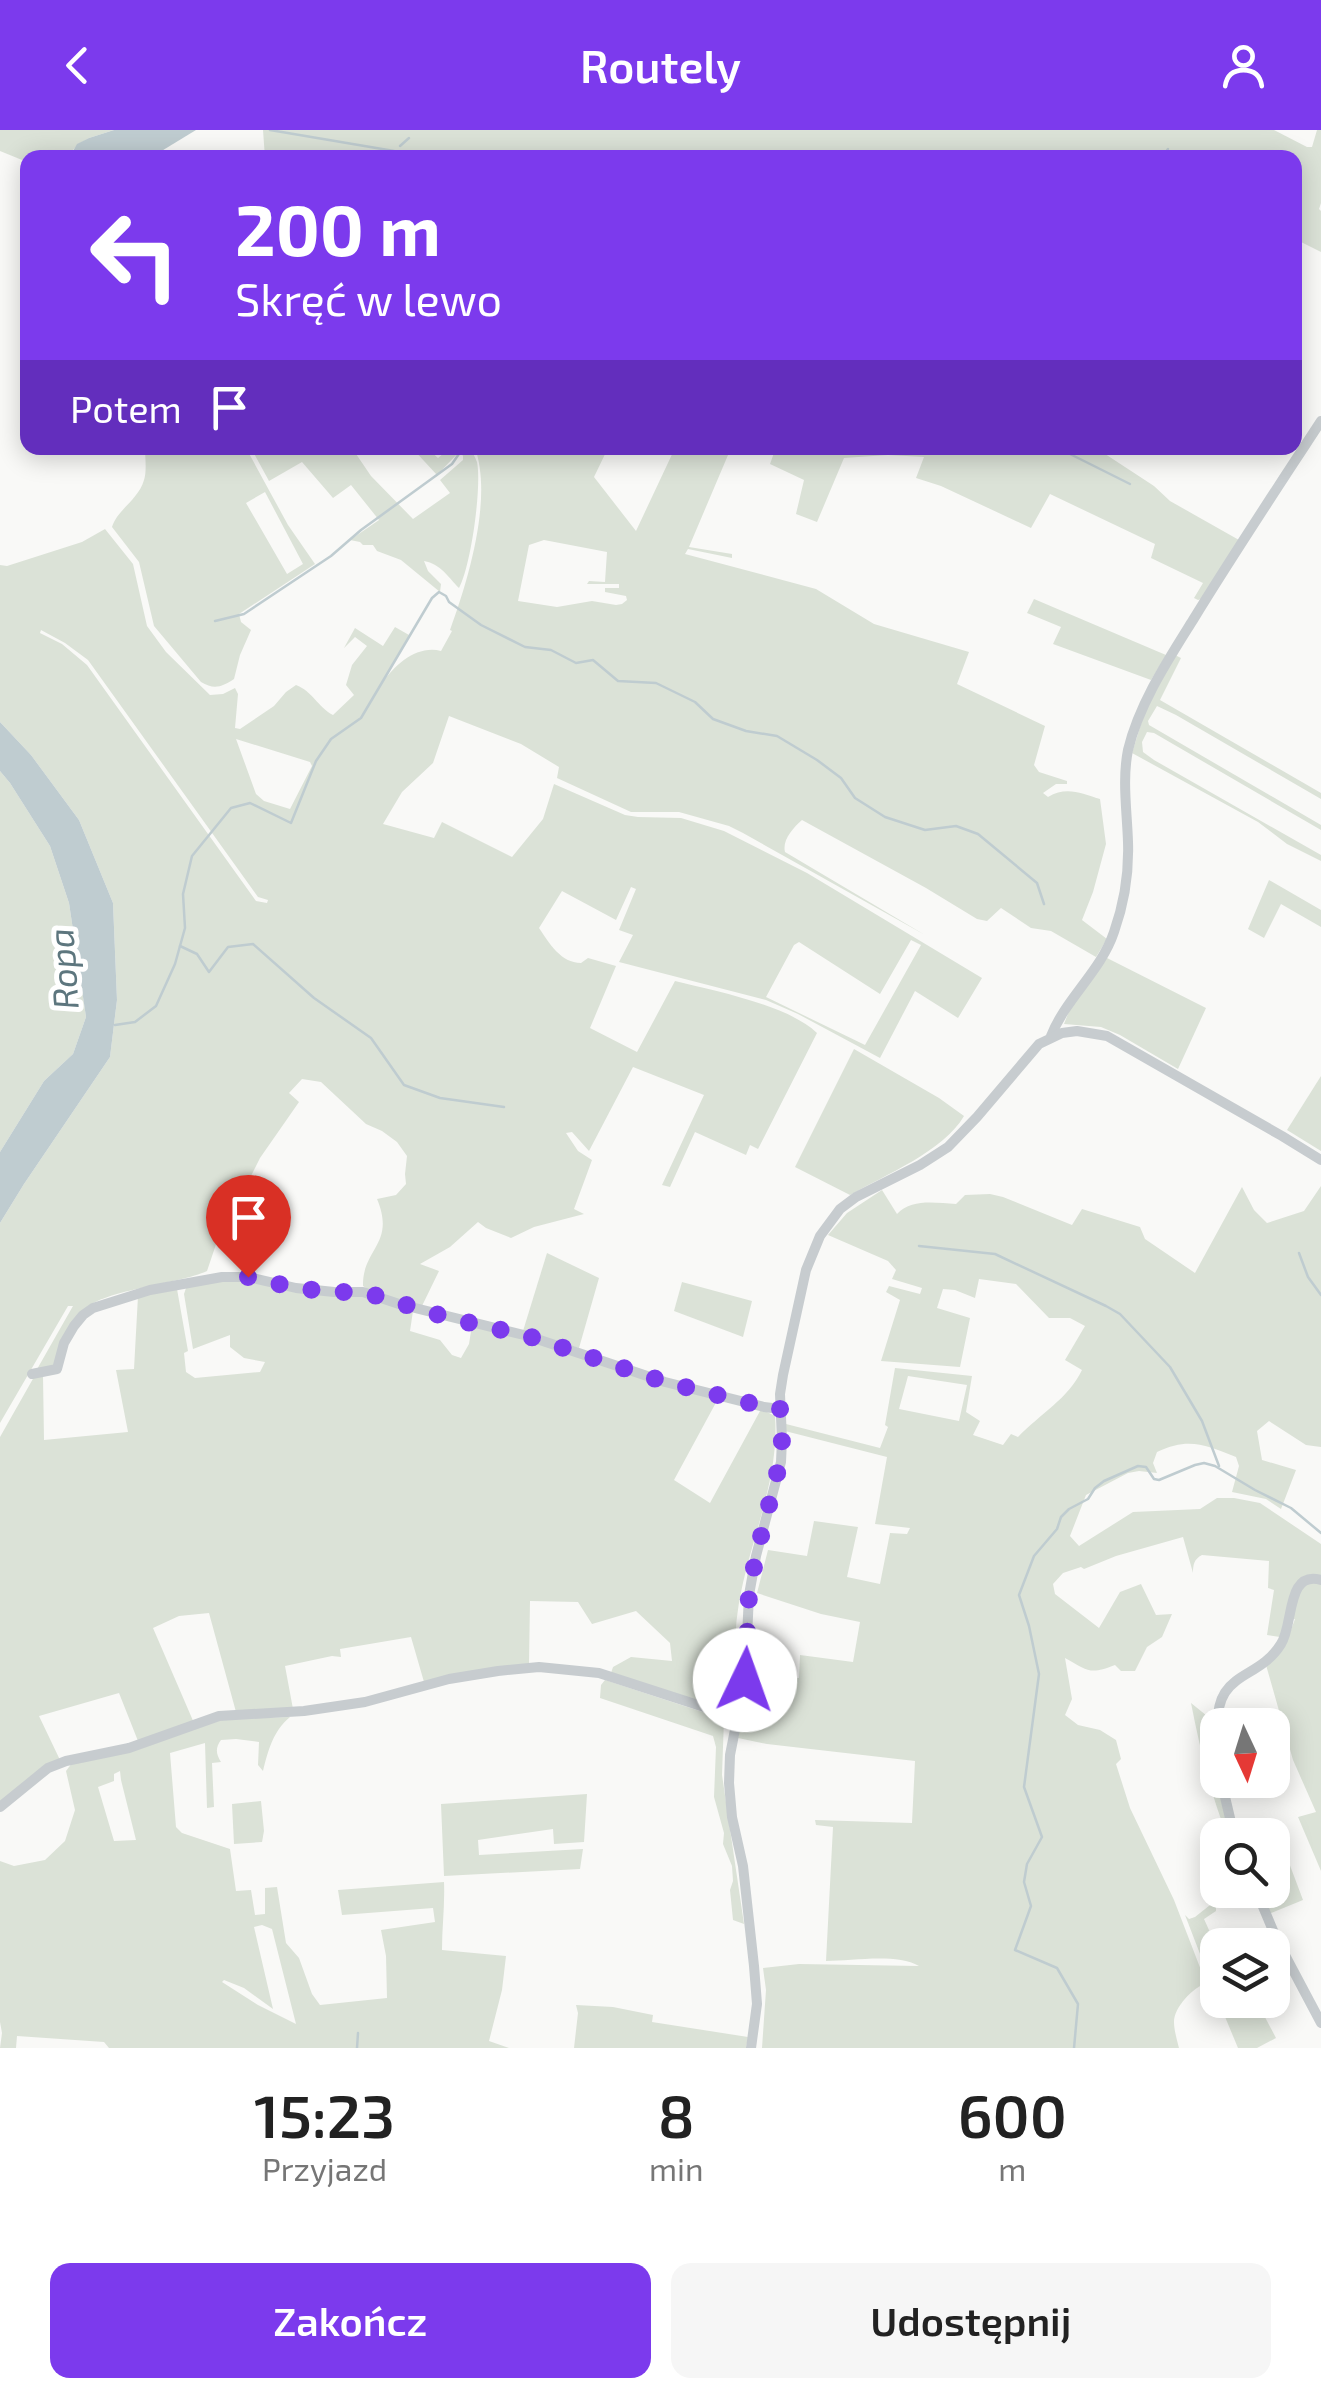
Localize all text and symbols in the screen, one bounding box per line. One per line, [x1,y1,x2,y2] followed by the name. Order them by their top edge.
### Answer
[50,38,105,93] icon: back
[580,38,741,92] text: Routely
[1216,38,1271,93] icon: person
[235,186,441,270] text: 200 m
[70,190,200,320] icon: left
[235,271,502,325] text: Skręć w lewo
[202,380,257,435] icon: arrive
[70,385,182,431] text: Potem
[38,927,86,1011] water label: Ropa
[206,1175,291,1278] pin
[221,1190,276,1245] icon: arrive
[693,1628,797,1732] position arrow
[1200,1708,1290,1798] north arrow
[1200,1708,1290,2018] map controls
[1200,1818,1290,1908] button: search
[1200,1928,1290,2018] button: layers
[254,2078,395,2150] text: 15:23
[658,2078,695,2150] text: 8
[958,2078,1067,2150] text: 600
[262,2149,387,2187] text: Przyjazd
[649,2149,704,2187] text: min
[998,2149,1026,2187] text: m
[50,2263,651,2378] button: Zakończ
[671,2263,1271,2378] button: Udostępnij

